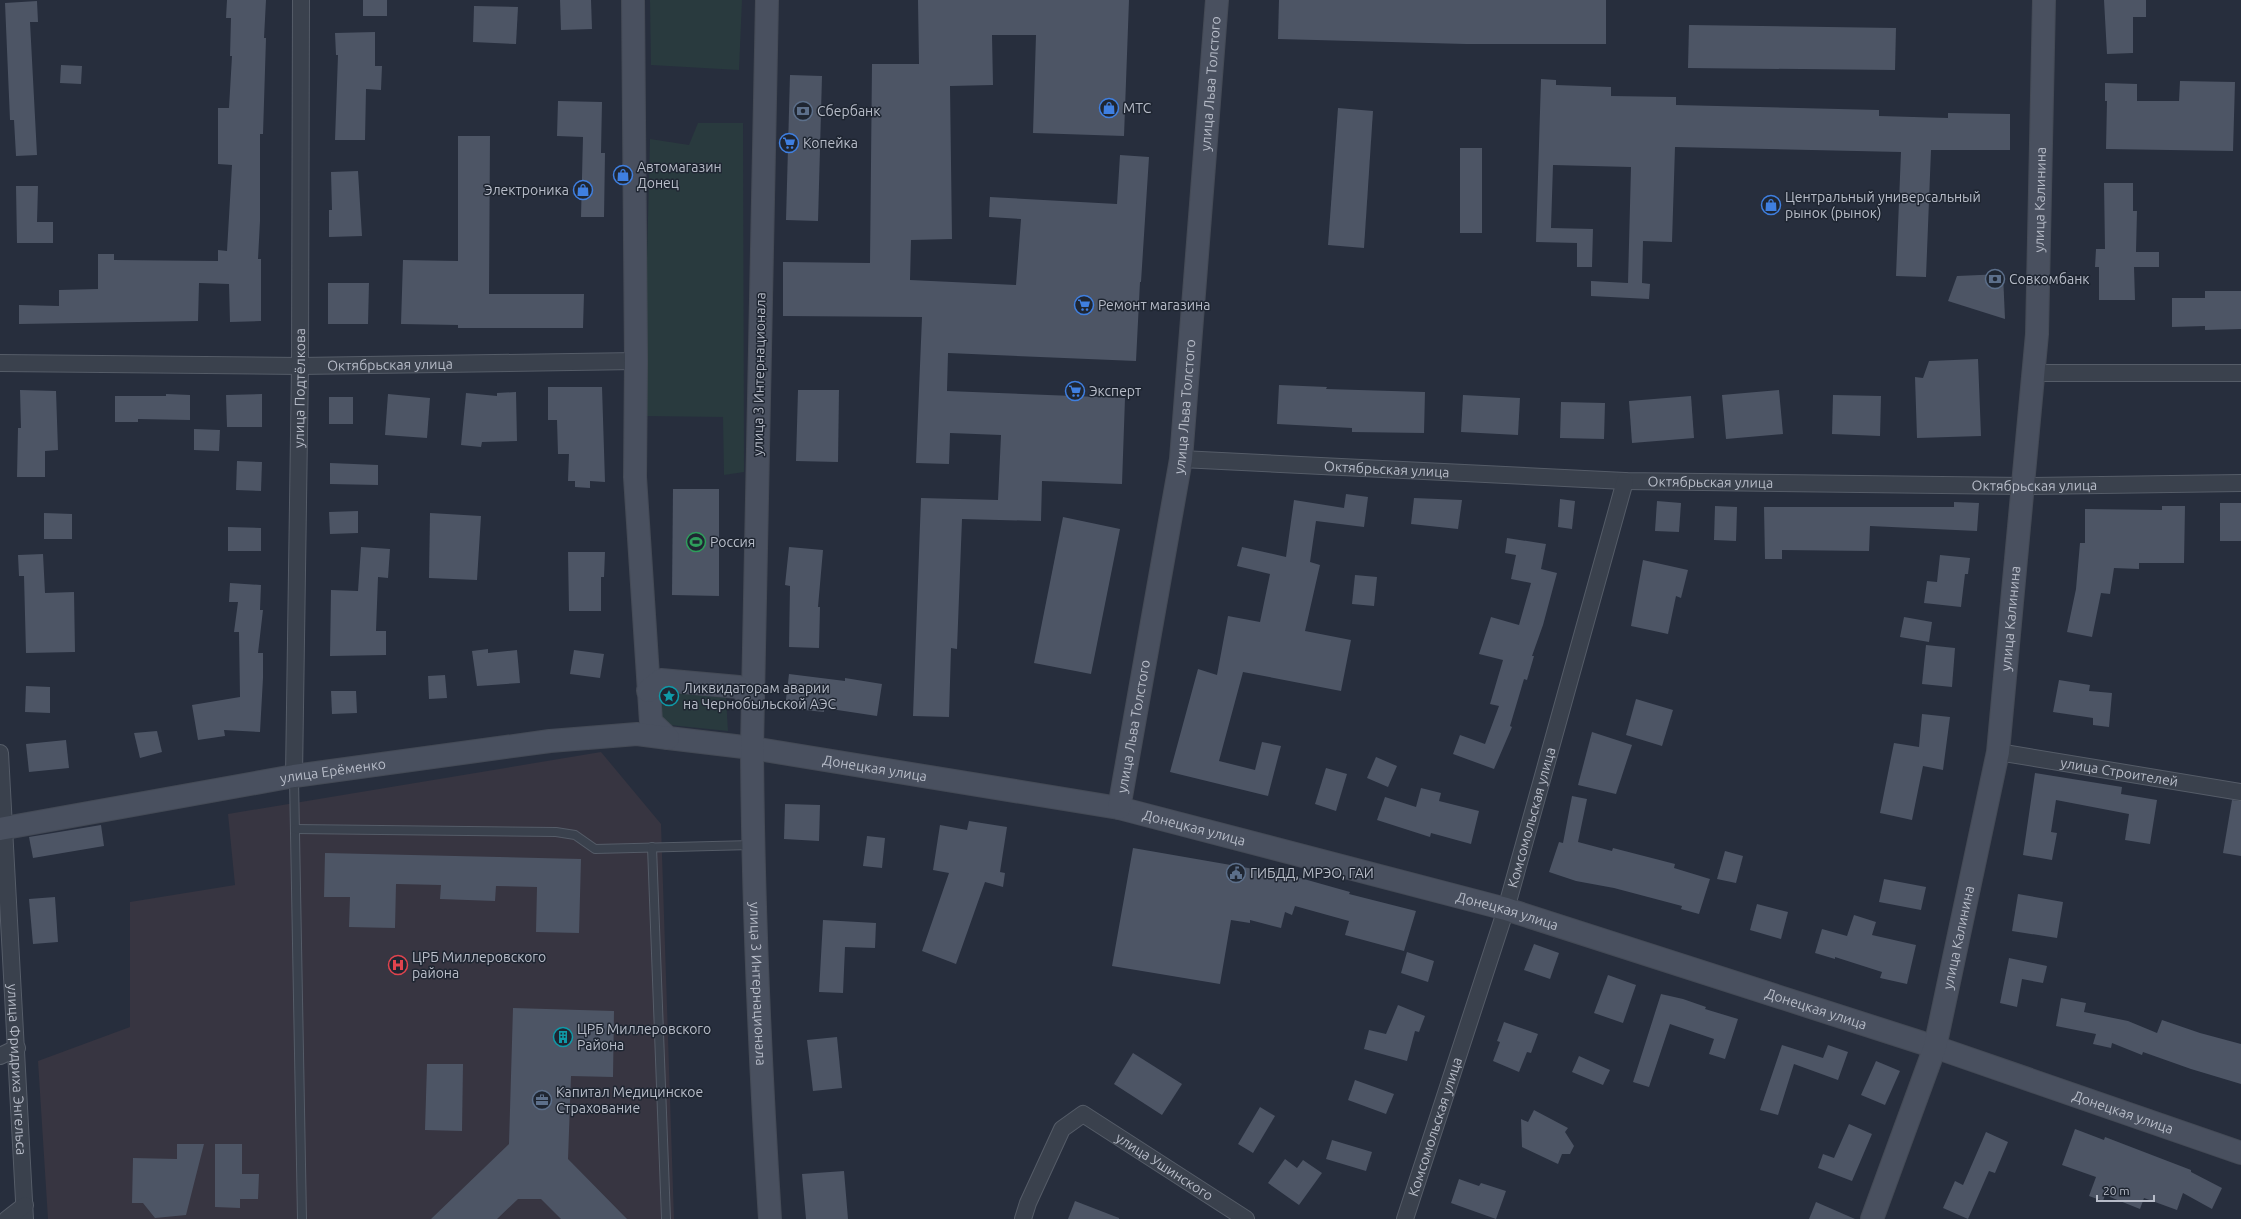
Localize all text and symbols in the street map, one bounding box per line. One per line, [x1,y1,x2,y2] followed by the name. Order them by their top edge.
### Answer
[1197,16,1224,152] street label: улица Льва Толстого
[1098,97,1120,119] shop icon: МТС
[792,100,814,122] bank icon: Сбербанк
[1123,100,1152,116] place label: МТС
[817,103,880,119] place label: Сбербанк
[778,132,800,154] supermarket icon: Копейка
[803,135,858,151] place label: Копейка
[2031,147,2049,253] street label: улица Калинина
[637,159,722,191] place label: Автомагазин Донец
[612,164,634,186] shop icon: Автомагазин Донец
[572,179,594,201] shop icon: Электроника
[484,182,569,198] place label: Электроника
[1785,189,1981,221] place label: Центральный универсальный рынок (рынок)
[1760,194,1782,216] shop icon: Центральный универсальный рынок (рынок)
[1984,268,2006,290] bank icon: Совкомбанк
[2009,271,2090,287] place label: Совкомбанк
[750,292,768,456] street label: улица 3 Интернационала
[1073,294,1095,316] supermarket icon: Ремонт магазина
[1098,297,1210,313] place label: Ремонт магазина
[291,328,308,448] street label: улица Подтёлкова
[1170,339,1198,475] street label: улица Льва Толстого
[327,356,453,374] street label: Октябрьская улица
[1064,380,1086,402] supermarket icon: Эксперт
[1089,383,1141,399] place label: Эксперт
[1324,458,1450,480] street label: Октябрьская улица
[1648,473,1773,491] street label: Октябрьская улица
[1972,477,2097,494] street label: Октябрьская улица
[685,531,707,553] sports icon: Россия
[710,534,755,550] place label: Россия
[1998,565,2023,672] street label: улица Калинина
[1114,658,1153,794] street label: улица Льва Толстого
[683,680,837,712] place label: Ликвидаторам аварии на Чернобыльской АЭС
[658,685,680,707] place icon: Ликвидаторам аварии на Чернобыльской АЭС
[1504,745,1559,890] street label: Комсомольская улица
[822,752,928,785] street label: Донецкая улица
[2059,754,2179,790] street label: улица Строителей
[279,756,387,786] street label: улица Ерёменко
[1141,807,1247,849] street label: Донецкая улица
[1225,862,1247,884] public building icon: ГИБДД, МРЭО, ГАИ
[1250,865,1374,881] place label: ГИБДД, МРЭО, ГАИ
[1939,884,1977,991] street label: улица Калинина
[1455,888,1560,933] street label: Донецкая улица
[747,902,769,1066] street label: улица 3 Интернационала
[412,949,546,981] place label: ЦРБ Миллеровского района
[387,954,409,976] hospital icon: ЦРБ Миллеровского района
[4,983,30,1156] street label: улица Фридриха Энгельса
[1763,985,1869,1033] street label: Донецкая улица
[577,1021,711,1053] place label: ЦРБ Миллеровского Района
[552,1026,574,1048] building icon: ЦРБ Миллеровского Района
[1405,1055,1465,1198] street label: Комсомольская улица
[556,1084,703,1116] place label: Капитал Медицинское Страхование
[2071,1087,2176,1137] street label: Донецкая улица
[531,1089,553,1111] office icon: Капитал Медицинское Страхование
[1113,1129,1216,1204] street label: улица Ушинского
[2097,1177,2154,1203] scale bar
[2103,1184,2130,1197] text: 20 m

